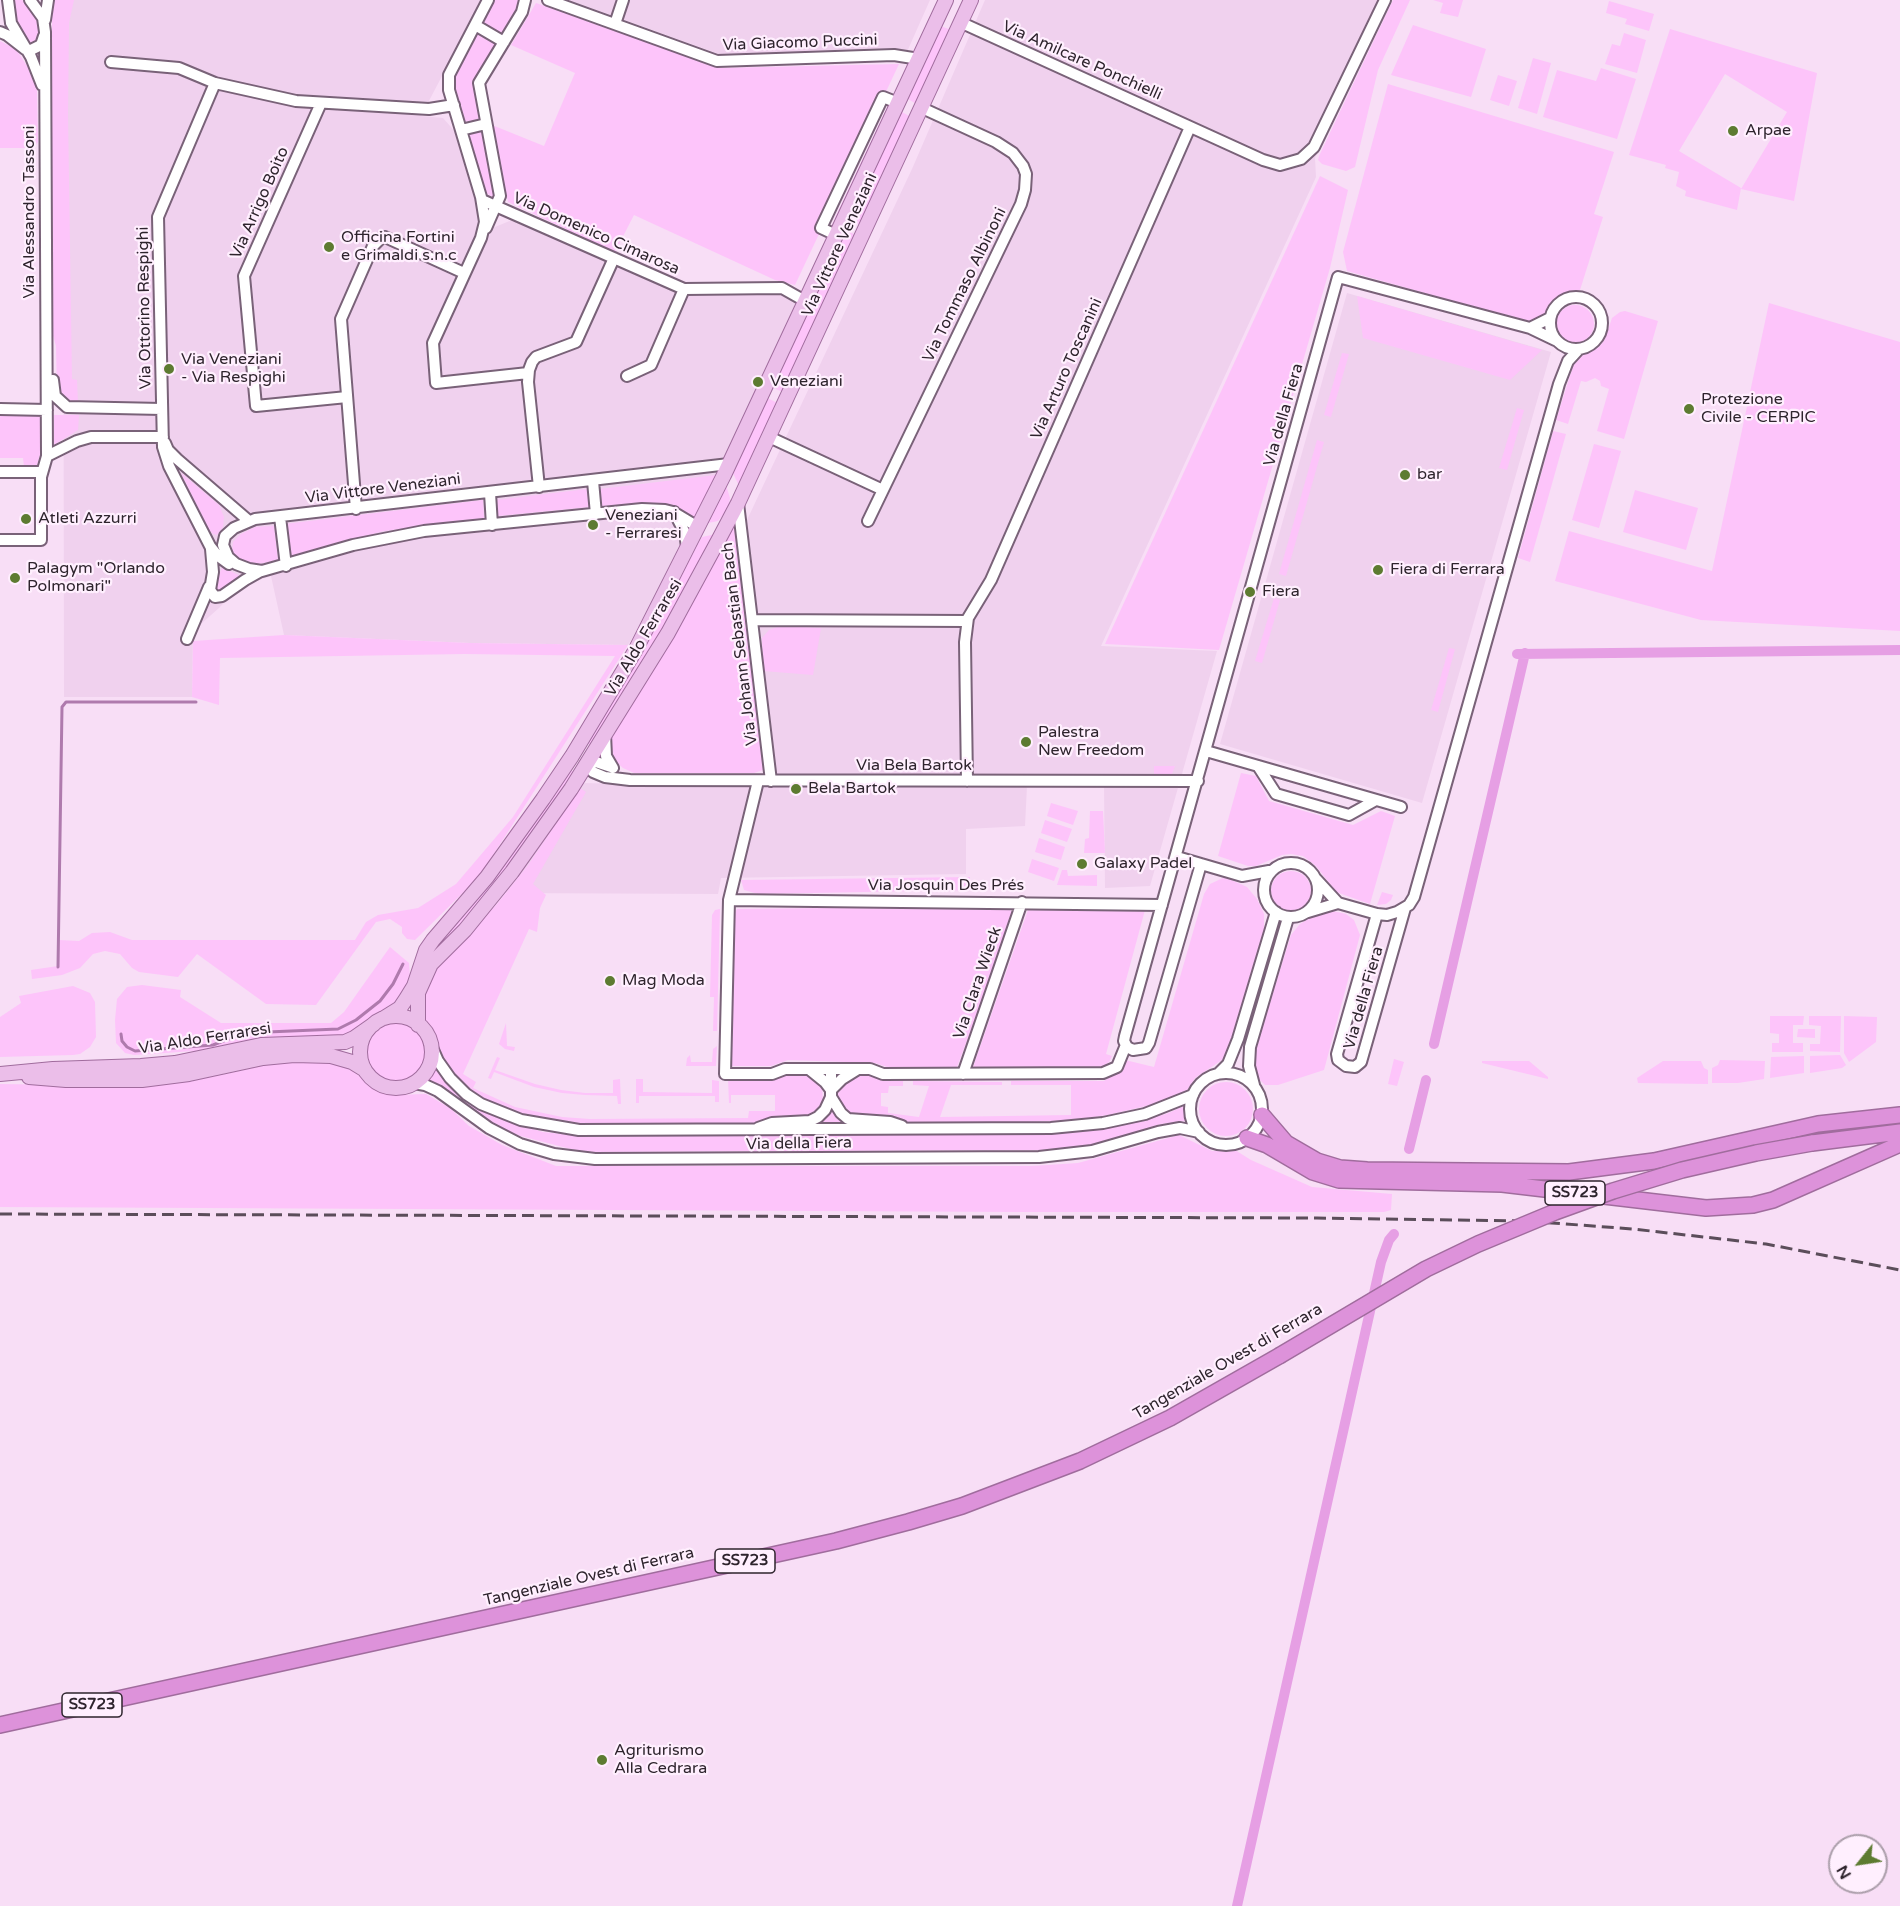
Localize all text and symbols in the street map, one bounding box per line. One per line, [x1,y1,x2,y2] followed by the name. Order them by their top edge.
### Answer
[999,17,1165,105] street label: Via Amilcare Ponchielli
[722,31,878,55] street label: Via Giacomo Puccini
[1745,121,1791,141] place label: Arpae
[1726,124,1740,138] marker: Arpae
[20,125,40,299] street label: Via Alessandro Tassoni
[227,144,293,262] street label: Via Arrigo Boito
[798,170,882,320] street label: Via Vittore Veneziani
[510,189,682,279] street label: Via Domenico Cimarosa
[919,205,1011,365] street label: Via Tommaso Albinoni
[134,227,156,389] street label: Via Ottorino Respighi
[341,228,456,266] place label: Officina Fortini e Grimaldi s.n.c
[322,240,336,254] marker: Officina Fortini e Grimaldi s.n.c
[1027,295,1107,443] street label: Via Arturo Toscanini
[181,350,286,388] place label: Via Veneziani - Via Respighi
[1260,361,1308,469] street label: Via della Fiera
[162,362,176,376] marker: Via Veneziani - Via Respighi
[770,372,843,392] place label: Veneziani
[751,375,765,389] marker: Veneziani
[1701,390,1816,428] place label: Protezione Civile - CERPIC
[1682,402,1696,416] marker: Protezione Civile - CERPIC
[1417,465,1442,485] place label: bar
[1398,468,1412,482] marker: bar
[304,470,462,508] street label: Via Vittore Veneziani
[605,506,682,544] place label: Veneziani - Ferraresi
[38,509,137,529] place label: Atleti Azzurri
[19,512,33,526] marker: Atleti Azzurri
[586,518,600,532] marker: Veneziani - Ferraresi
[718,541,762,747] street label: Via Johann Sebastian Bach
[27,559,165,597] place label: Palagym "Orlando Polmonari"
[1390,560,1505,580] place label: Fiera di Ferrara
[1371,563,1385,577] marker: Fiera di Ferrara
[8,571,22,585] marker: Palagym "Orlando Polmonari"
[601,576,687,700] street label: Via Aldo Ferraresi
[1262,582,1300,602] place label: Fiera
[1243,585,1257,599] marker: Fiera
[1038,723,1144,761] place label: Palestra New Freedom
[1019,735,1033,749] marker: Palestra New Freedom
[856,756,972,776] street label: Via Bela Bartok
[808,779,896,799] place label: Bela Bartok
[789,782,803,796] marker: Bela Bartok
[1094,854,1192,874] place label: Galaxy Padel
[1075,857,1089,871] marker: Galaxy Padel
[868,876,1024,896] street label: Via Josquin Des Prés
[950,924,1006,1042] street label: Via Clara Wieck
[1340,944,1388,1052] street label: Via della Fiera
[622,971,705,991] place label: Mag Moda
[603,974,617,988] marker: Mag Moda
[137,1019,273,1059] street label: Via Aldo Ferraresi
[746,1133,852,1155] street label: Via della Fiera
[1545,1181,1605,1205] road number: SS723
[1130,1300,1326,1424] street label: Tangenziale Ovest di Ferrara
[482,1543,696,1611] street label: Tangenziale Ovest di Ferrara
[715,1549,775,1573] road number: SS723
[62,1693,122,1717] road number: SS723
[614,1741,707,1779] place label: Agriturismo Alla Cedrara
[595,1753,609,1767] marker: Agriturismo Alla Cedrara
[1828,1834,1888,1894] north arrow
[1832,1861,1856,1883] text: N

